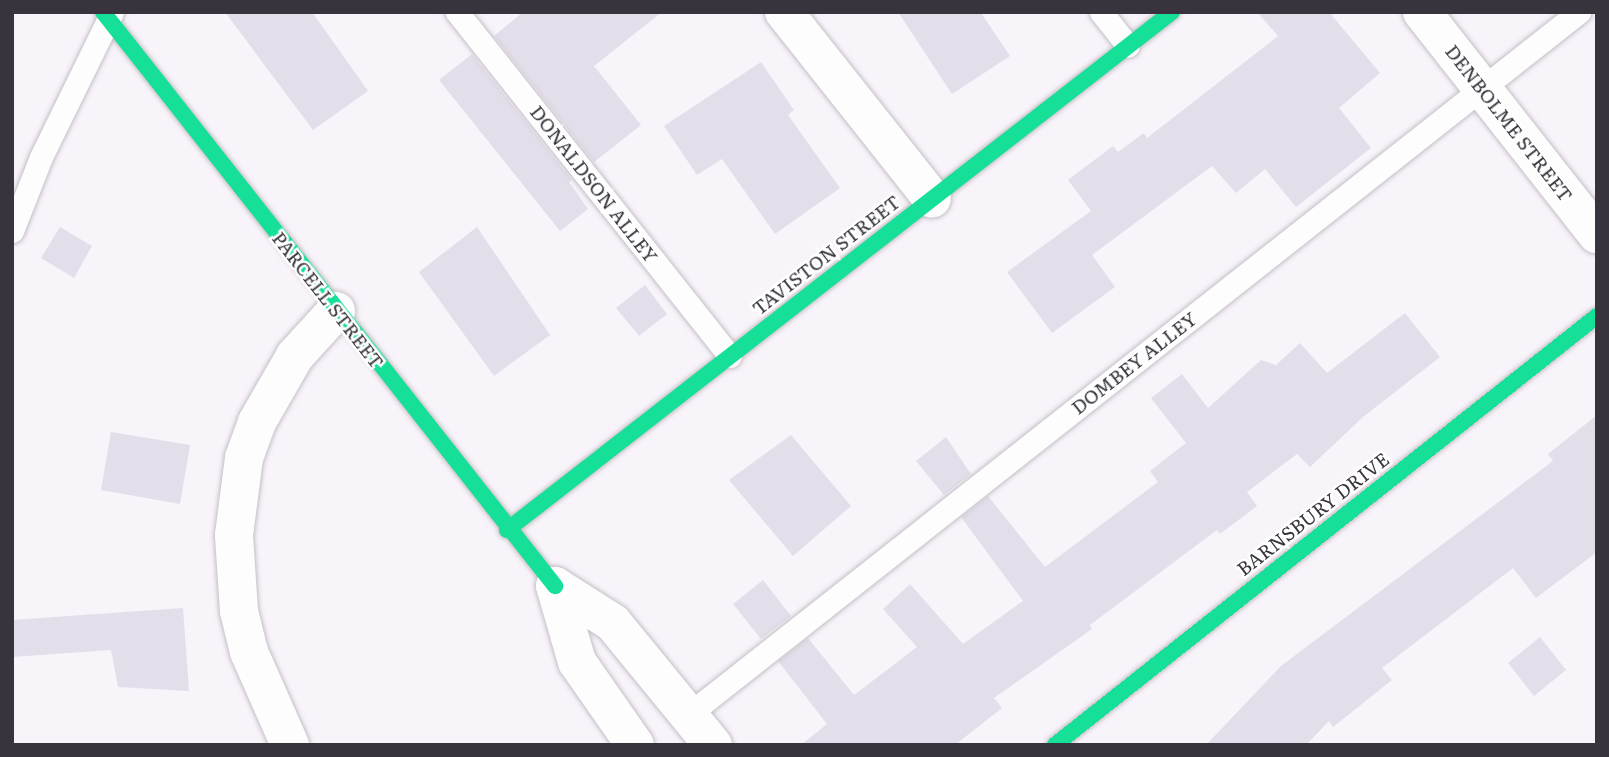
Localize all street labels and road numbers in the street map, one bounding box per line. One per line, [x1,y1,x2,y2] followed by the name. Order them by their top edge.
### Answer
[1441,40,1577,206] street label: DENBOLME STREET
[525,101,663,267] street label: DONALDSON ALLEY
[748,190,904,320] street label: TAVISTON STREET
[268,227,388,373] street label: PARCELL STREET
[1067,307,1201,419] street label: DOMBEY ALLEY
[1232,448,1394,580] street label: BARNSBURY DRIVE

